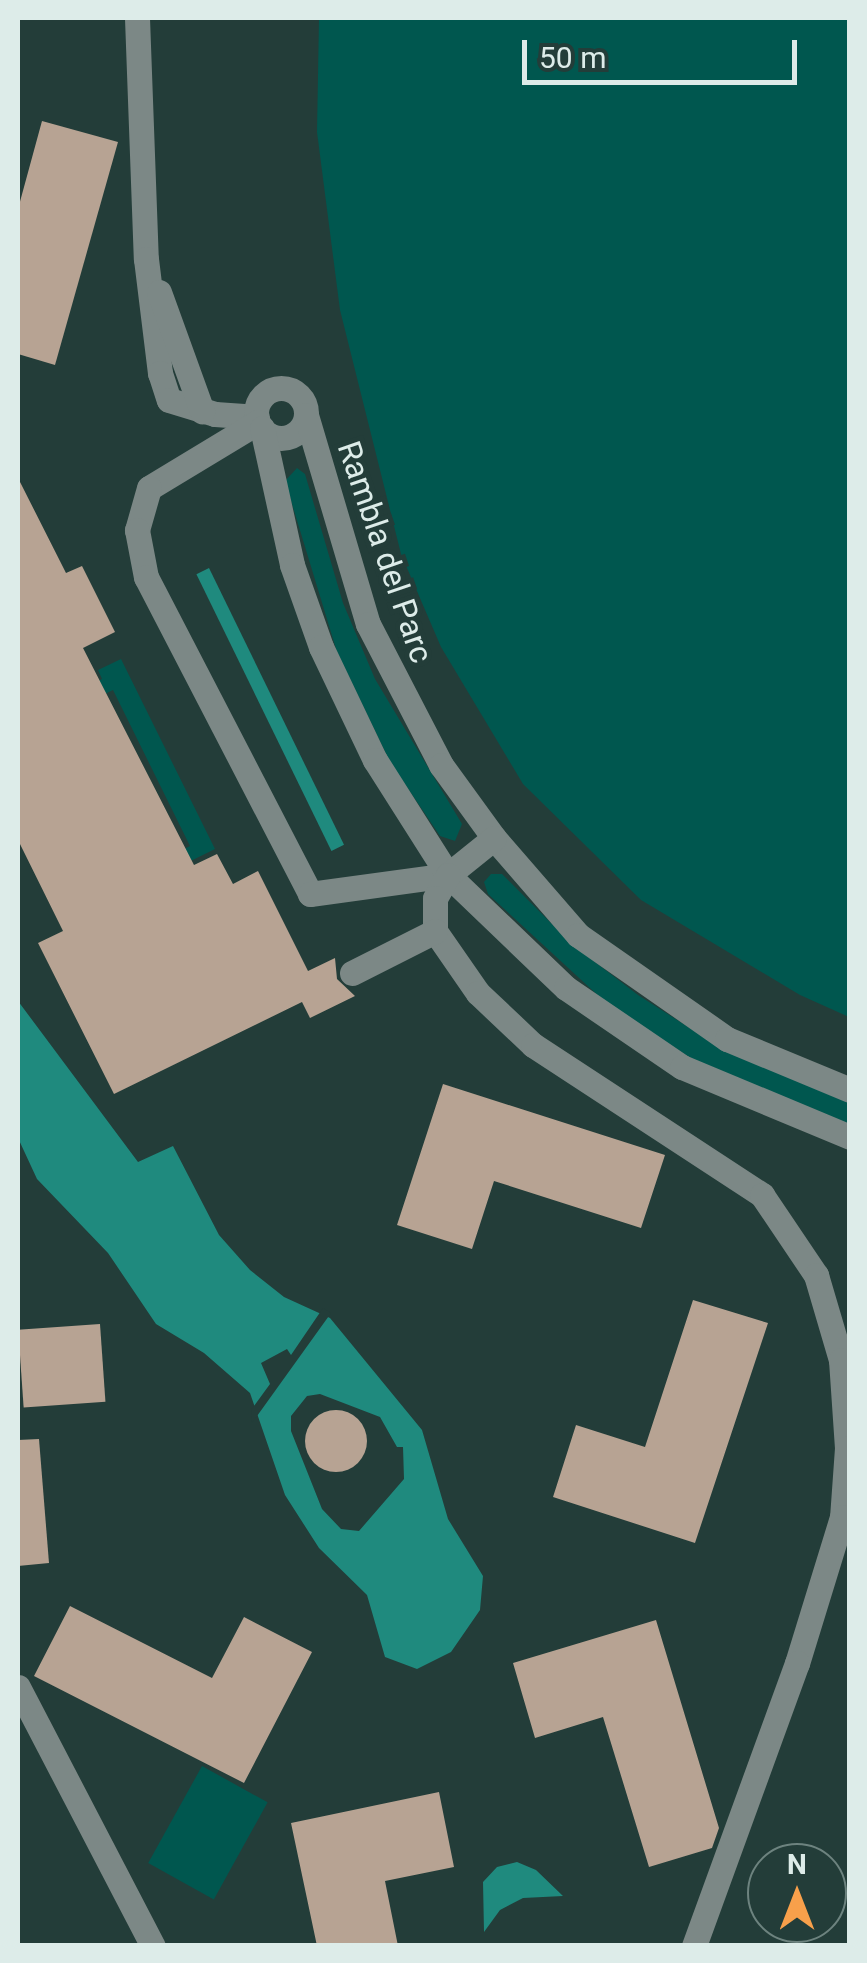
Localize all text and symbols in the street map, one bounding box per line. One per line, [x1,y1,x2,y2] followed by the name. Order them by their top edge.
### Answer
[527,20,802,82] scale bar
[539,40,606,75] text: 50 m
[329,436,441,668] street label: Rambla del Parc
[747,1843,847,1943] north arrow
[787,1848,807,1881] text: N

